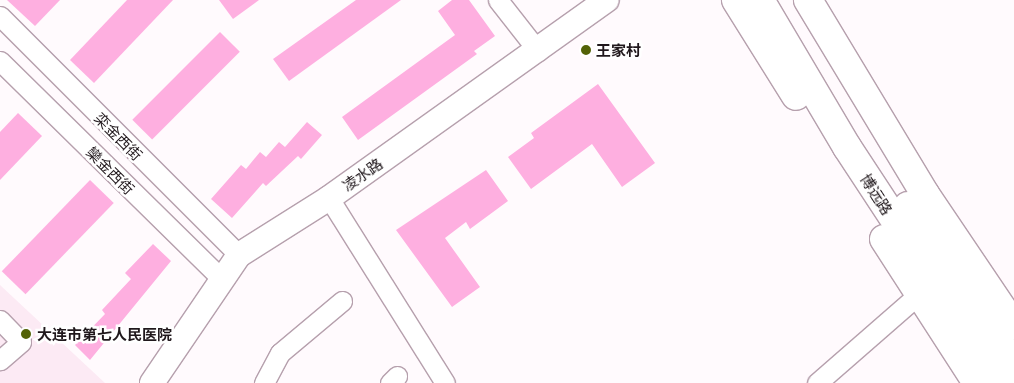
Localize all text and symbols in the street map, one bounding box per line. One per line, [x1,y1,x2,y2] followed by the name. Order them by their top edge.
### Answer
[596,41,641,59] place label: 王家村
[580,44,592,56] marker: 王家村
[91,108,147,164] street label: 栾金西街
[83,142,139,198] street label: 欒金西街
[338,154,386,194] street label: 凌水路
[857,170,897,218] street label: 博远路
[37,325,172,343] place label: 大连市第七人民医院
[19,327,33,341] marker: 大连市第七人民医院

